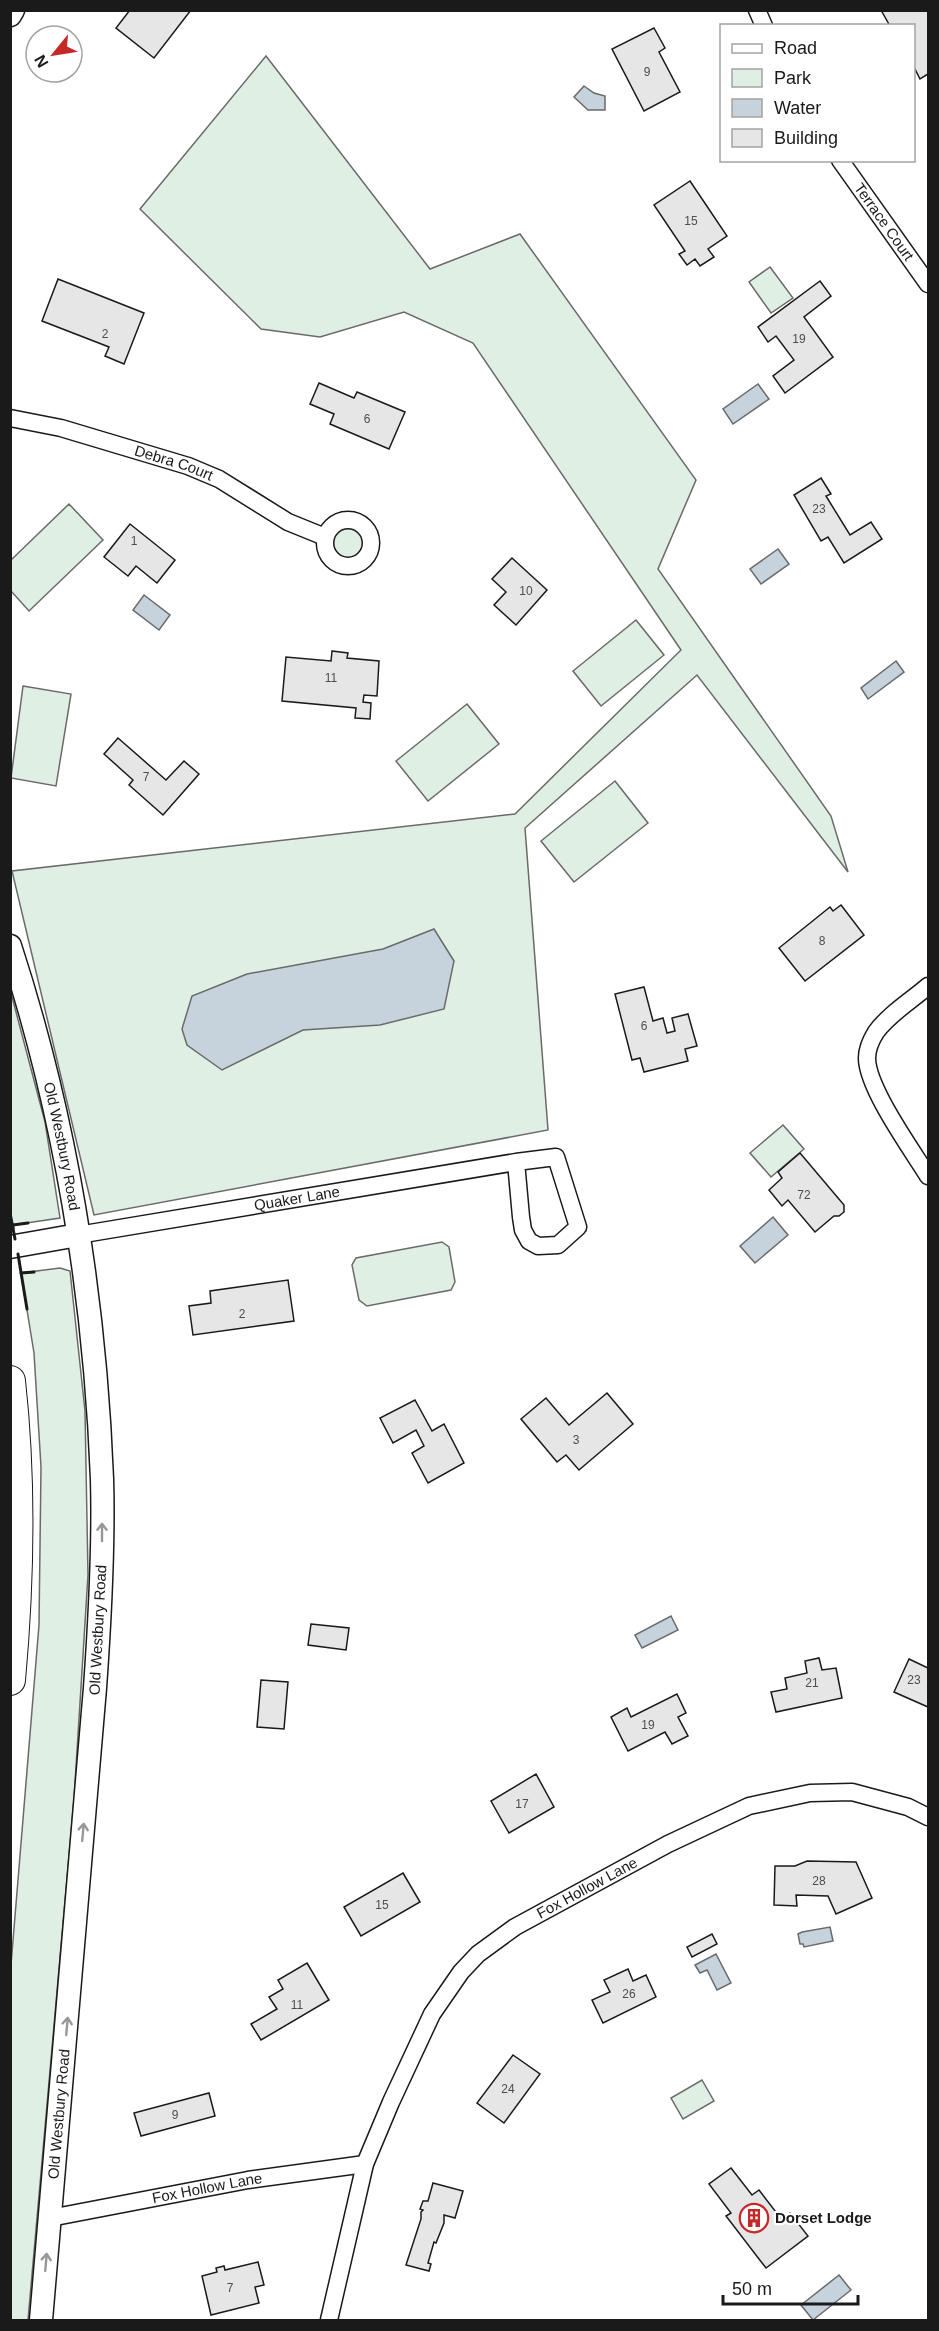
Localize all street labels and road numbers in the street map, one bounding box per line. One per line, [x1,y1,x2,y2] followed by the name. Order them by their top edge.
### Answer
[851,180,918,264] street label: Terrace Court
[133,441,217,484] street label: Debra Court
[41,1080,83,1212] street label: Old Westbury Road
[253,1182,341,1214] street label: Quaker Lane
[86,1564,109,1696] street label: Old Westbury Road
[534,1853,640,1922] street label: Fox Hollow Lane
[44,2048,73,2180] street label: Old Westbury Road
[151,2169,263,2206] street label: Fox Hollow Lane

